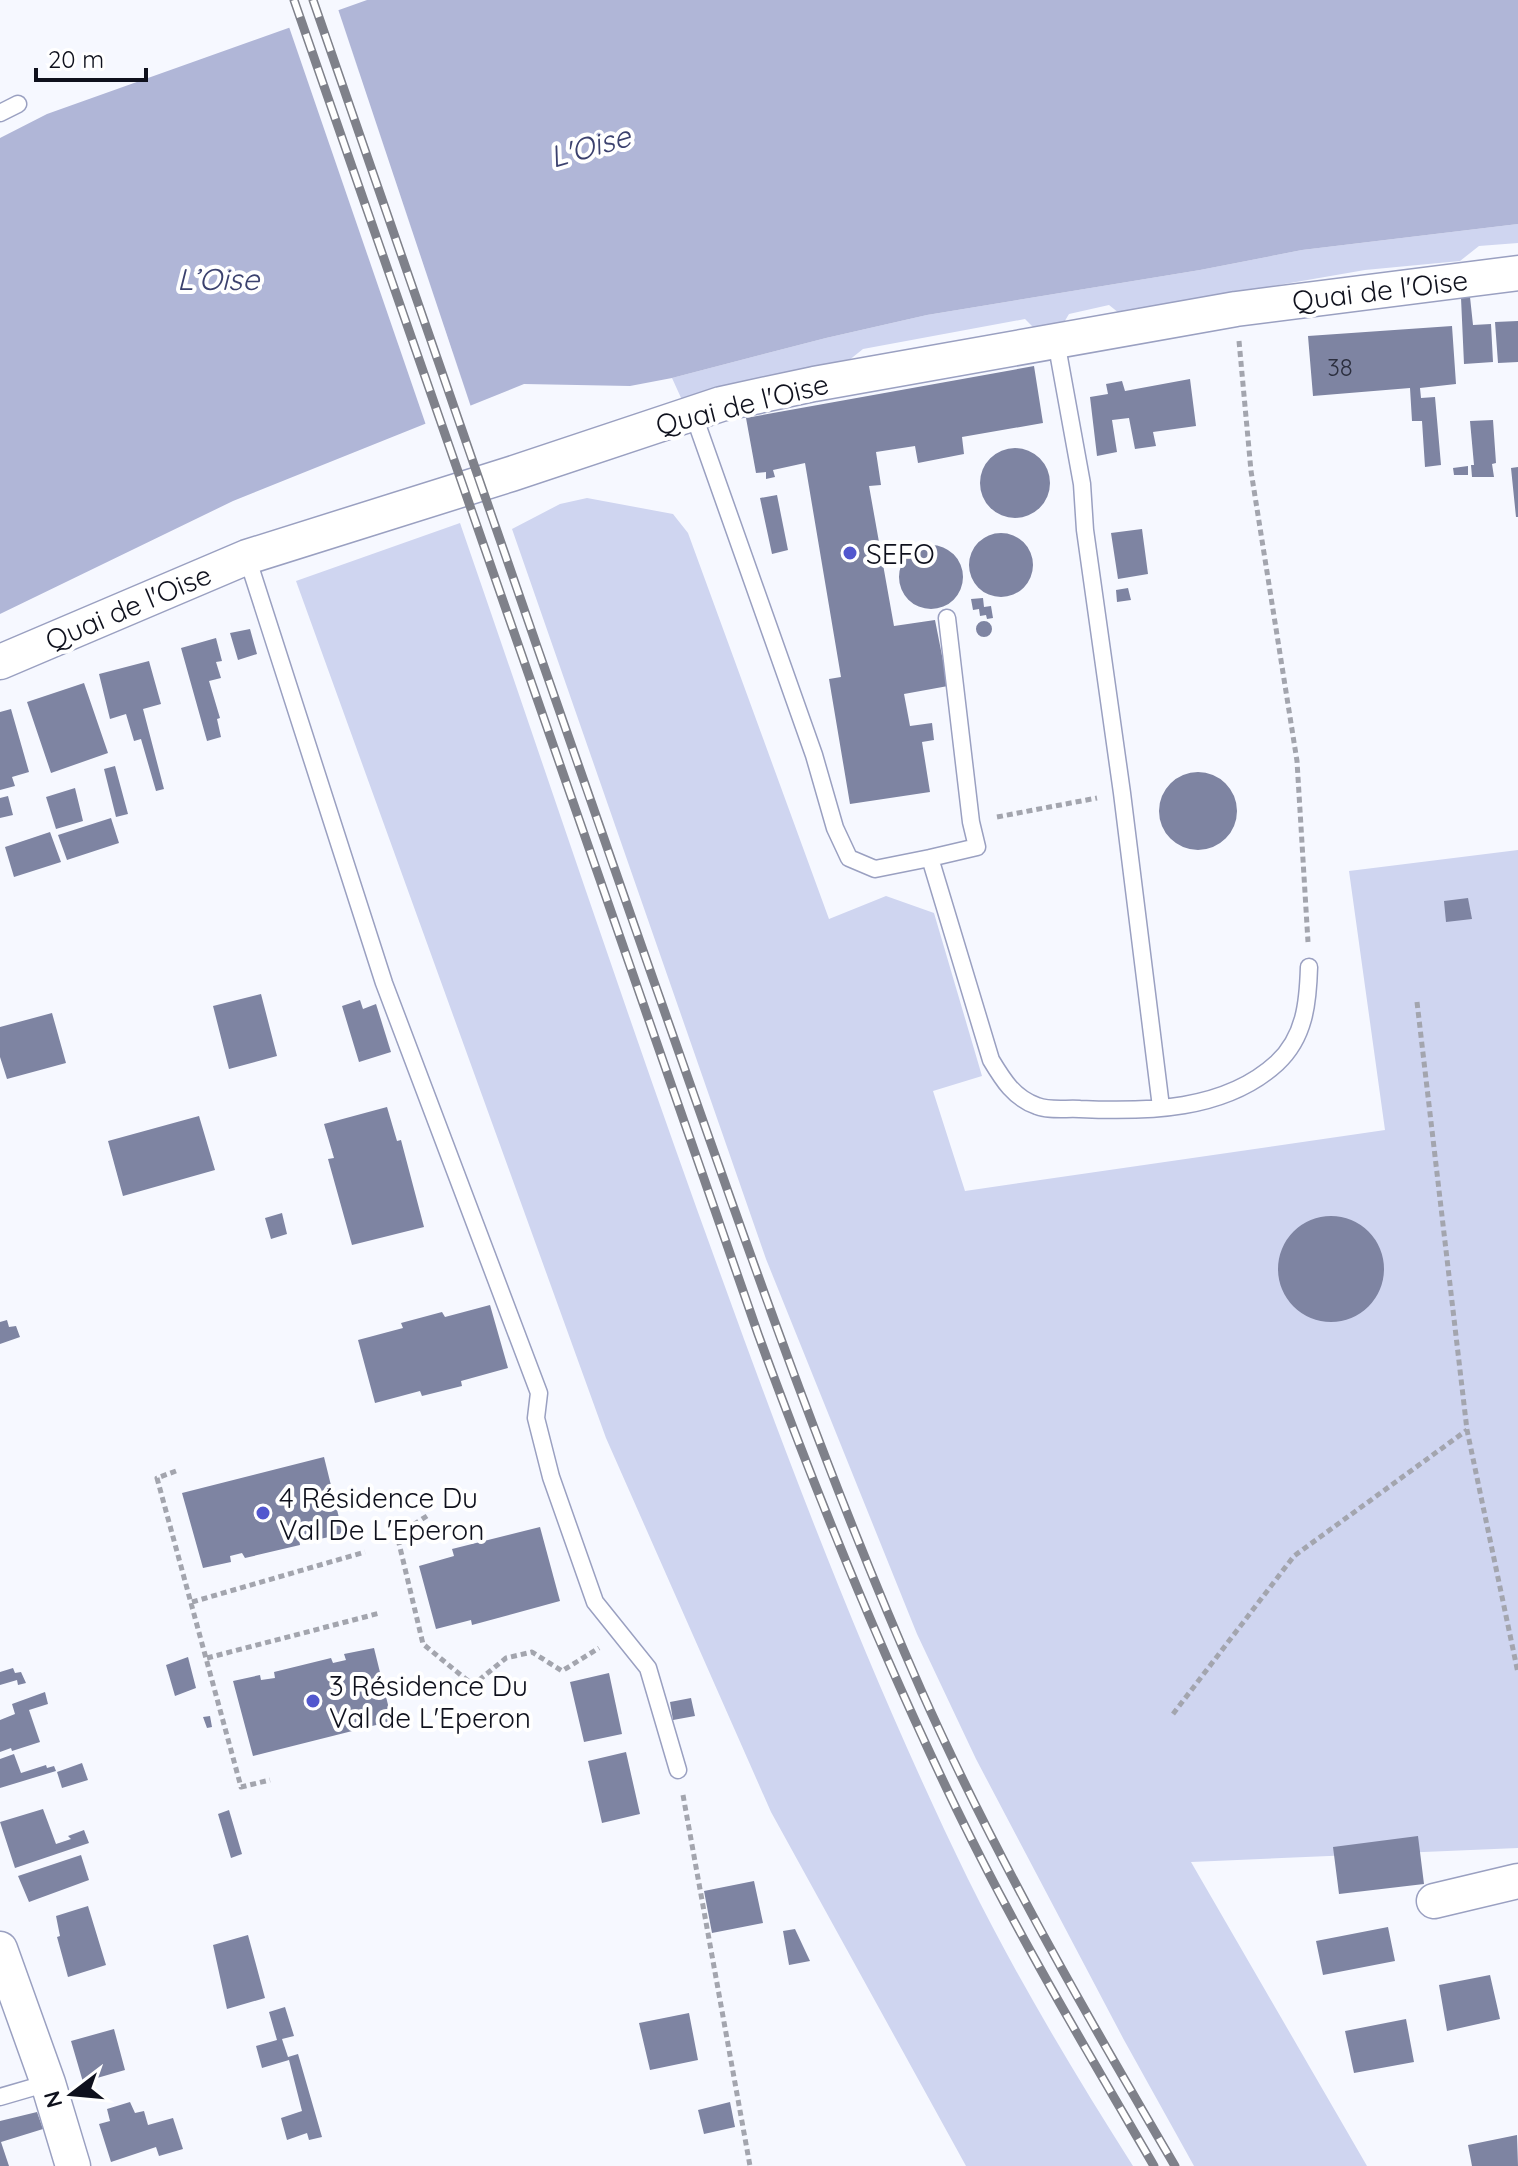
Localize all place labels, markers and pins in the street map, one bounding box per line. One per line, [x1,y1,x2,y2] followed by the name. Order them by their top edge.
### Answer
[866,536,935,571] place label: SEFO
[841,544,859,562] marker: SEFO
[279,1480,484,1547] place label: 4 Résidence Du Val De L'Eperon
[254,1504,272,1522] marker: 4 Résidence Du Val De L'Eperon
[329,1668,531,1735] place label: 3 Résidence Du Val de L'Eperon
[304,1692,322,1710] marker: 3 Résidence Du Val de L'Eperon

